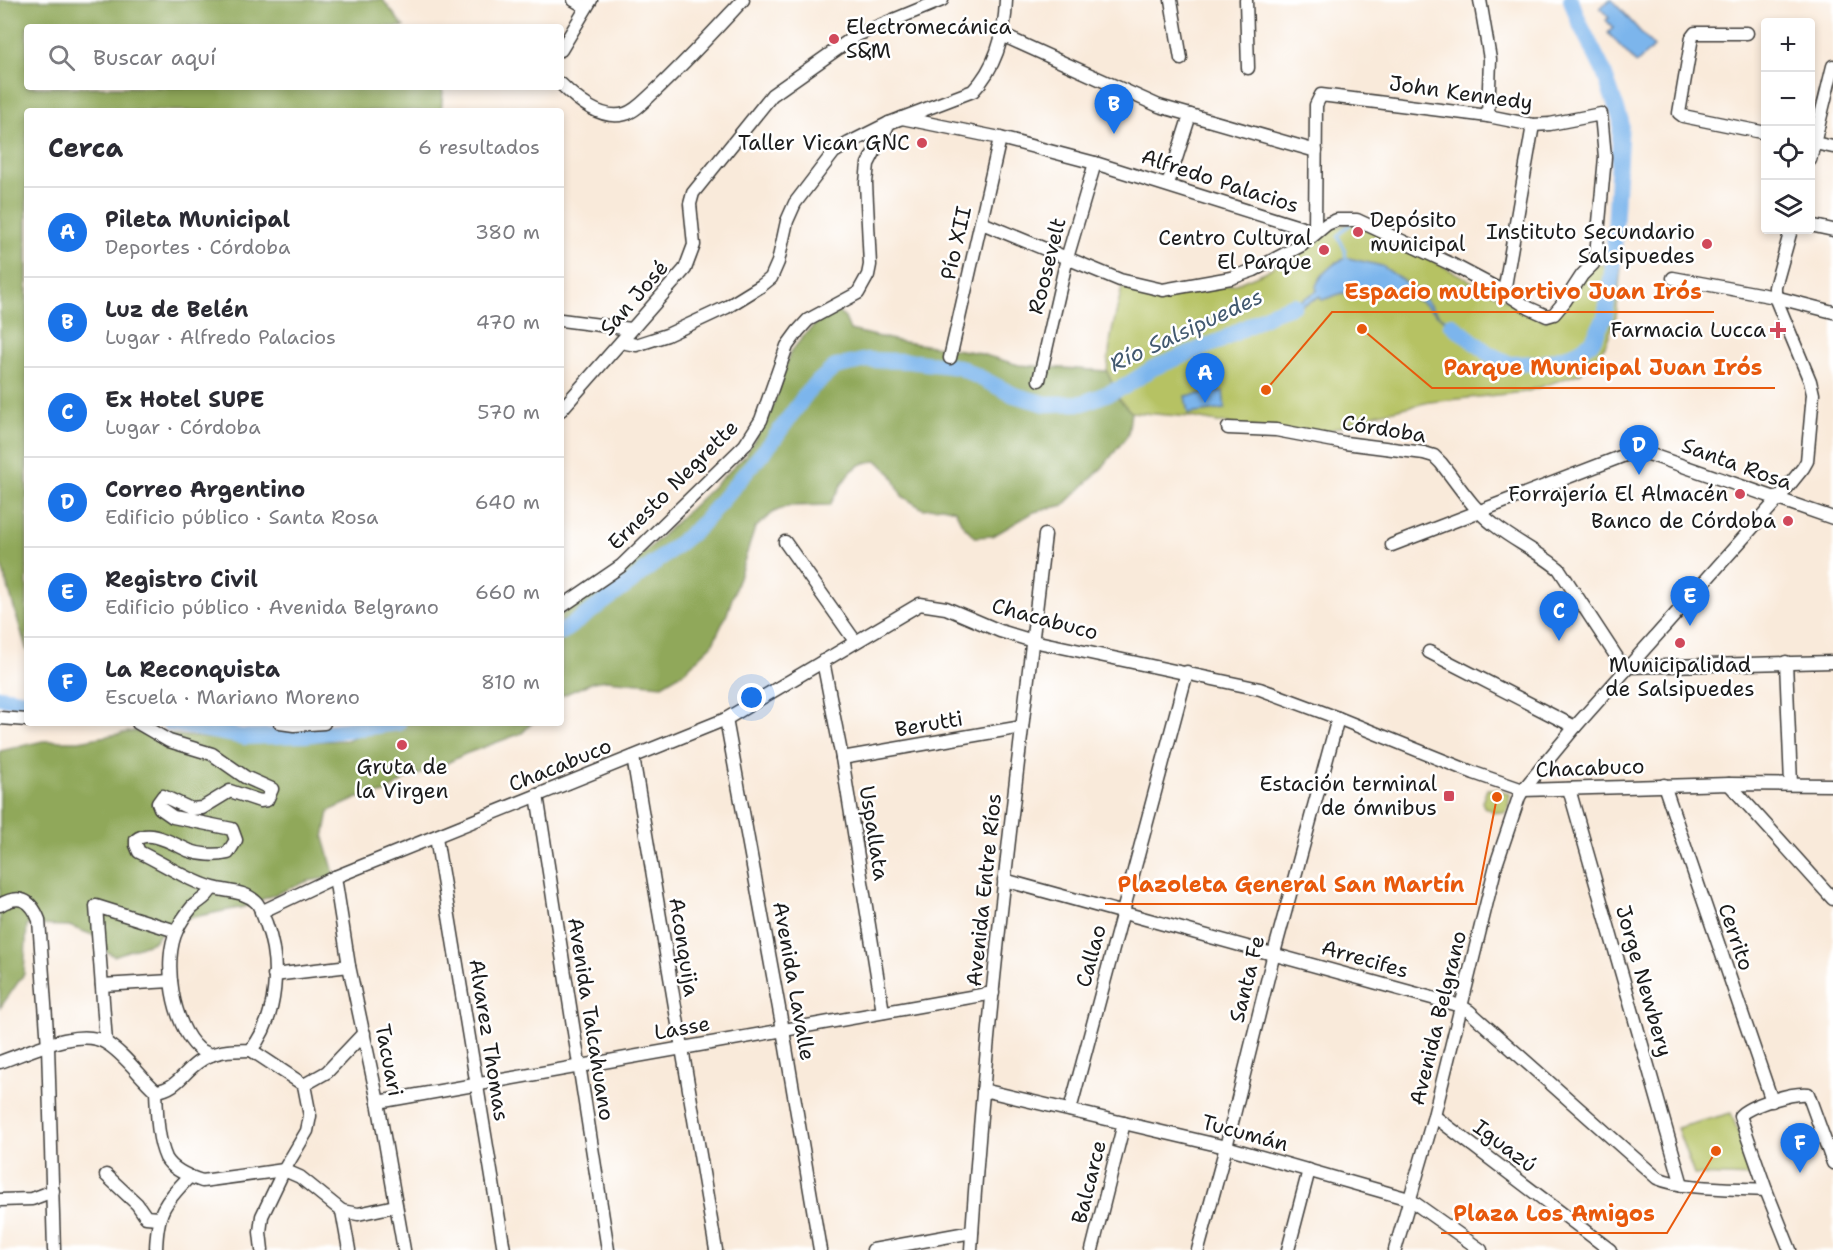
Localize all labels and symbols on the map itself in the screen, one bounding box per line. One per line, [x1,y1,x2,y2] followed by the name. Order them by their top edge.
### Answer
[846,13,1012,65] place label: Electromecánica S&M
[827,32,841,46] marker: Electromecánica S&M
[1387,69,1535,117] street label: John Kennedy
[1094,84,1134,134] pin: B
[738,129,910,157] place label: Taller Vican GNC
[915,136,929,150] marker: Taller Vican GNC
[1138,142,1302,220] street label: Alfredo Palacios
[934,203,978,283] street label: Pío XII
[1370,206,1466,258] place label: Depósito municipal
[1021,215,1073,317] street label: Roosevelt
[1486,218,1695,270] place label: Instituto Secundario Salsipuedes
[1158,224,1313,276] place label: Centro Cultural El Parque
[1351,225,1365,239] marker: Depósito municipal
[1700,237,1714,251] marker: Instituto Secundario Salsipuedes
[1317,243,1331,257] marker: Centro Cultural El Parque
[593,254,675,342] street label: San José
[1332,272,1714,312] callout: Espacio multiportivo Juan Irós
[1344,277,1702,306] text: Espacio multiportivo Juan Irós
[1105,282,1267,378] water label: Río Salsipuedes
[1610,316,1766,344] place label: Farmacia Lucca
[1771,323,1785,337] marker: Farmacia Lucca
[1432,348,1775,388] callout: Parque Municipal Juan Irós
[1444,353,1762,382] text: Parque Municipal Juan Irós
[1186,354,1224,403] pin: A
[1340,409,1428,449] street label: Córdoba
[602,414,744,556] street label: Ernesto Negrette
[1620,426,1658,475] pin: D
[1678,431,1796,497] street label: Santa Rosa
[1508,480,1728,508] place label: Forrajería El Almacén
[1733,487,1747,501] marker: Forrajería El Almacén
[1591,507,1776,535] place label: Banco de Córdoba
[1781,514,1795,528] marker: Banco de Córdoba
[1670,576,1710,626] pin: E
[989,591,1101,647] street label: Chacabuco
[1540,592,1578,641] pin: C
[1673,636,1687,650] marker: Municipalidad de Salsipuedes
[1605,651,1755,703] place label: Municipalidad de Salsipuedes
[737,683,766,712] your location
[893,704,965,744] street label: Berutti
[504,732,616,798] street label: Chacabuco
[395,738,409,752] marker: Gruta de la Virgen
[1535,752,1645,784] street label: Chacabuco
[356,753,448,805] place label: Gruta de la Virgen
[1259,770,1438,822] place label: Estación terminal de ómnibus
[853,784,895,882] street label: Uspallata
[1442,789,1456,803] marker: Estación terminal de ómnibus
[960,792,1008,988] street label: Avenida Entre Ríos
[1105,864,1476,904] callout: Plazoleta General San Martín
[1118,870,1465,899] text: Plazoleta General San Martín
[662,896,706,998] street label: Aconquija
[766,899,822,1063] street label: Avenida Lavalle
[1711,900,1761,974] street label: Cerrito
[1609,902,1679,1060] street label: Jorge Newbery
[561,915,621,1123] street label: Avenida Talcahuano
[1069,922,1113,990] street label: Callao
[1403,928,1473,1108] street label: Avenida Belgrano
[1223,933,1271,1025] street label: Santa Fe
[1318,933,1412,985] street label: Arrecifes
[462,957,516,1123] street label: Alvarez Thomas
[652,1009,712,1047] street label: Lasse
[368,1021,410,1099] street label: Tacuari
[1199,1108,1292,1158] street label: Tucumán
[1468,1113,1542,1179] street label: Iguazú
[1780,1124,1820,1173] pin: F
[1065,1137,1113,1227] street label: Balcarce
[1441,1193,1667,1233] callout: Plaza Los Amigos
[1453,1199,1655,1228] text: Plaza Los Amigos

